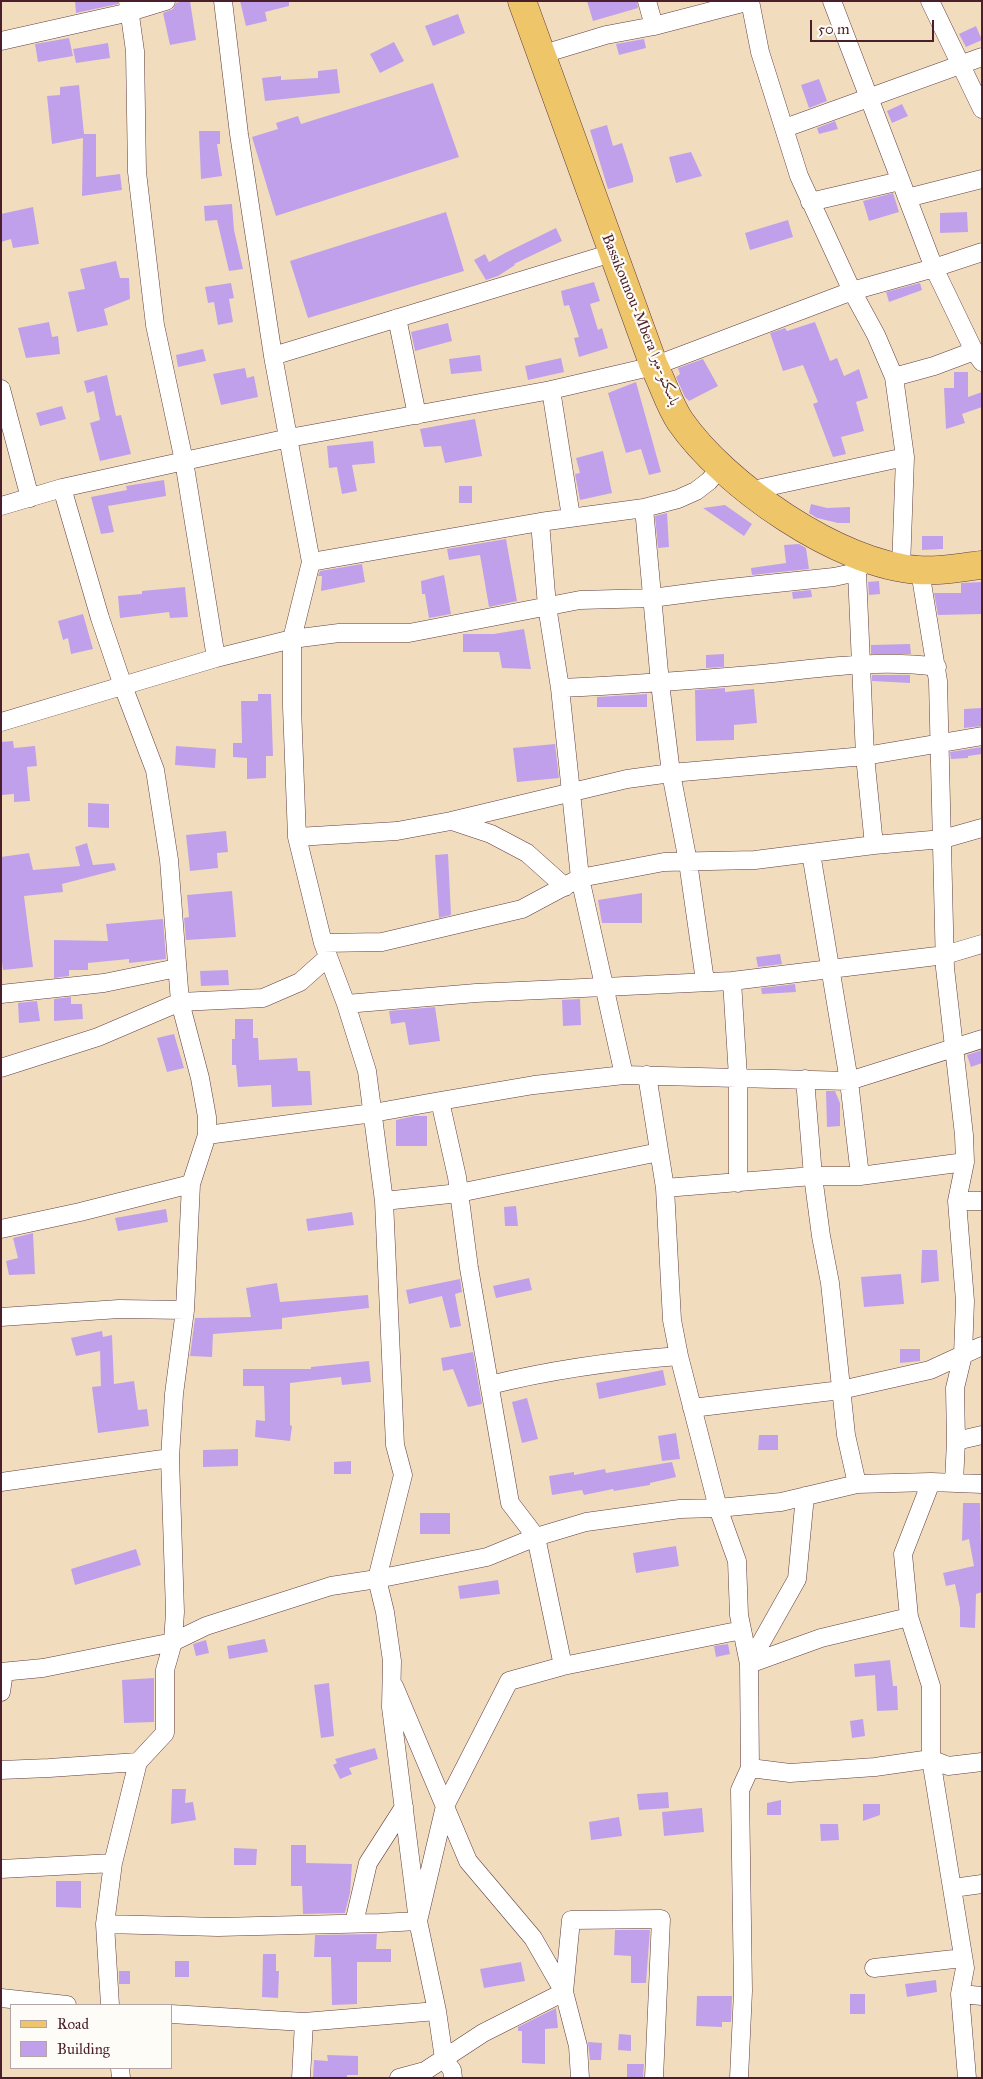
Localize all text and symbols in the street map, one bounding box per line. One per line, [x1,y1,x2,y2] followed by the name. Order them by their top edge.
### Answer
[813,10,937,42] scale bar
[818,20,850,38] text: 50 m
[597,231,683,409] street label: Bassikounou-Mbera باسكنو-مبرا
[10,2004,172,2069] legend
[57,2015,89,2033] text: Road
[57,2040,110,2058] text: Building

